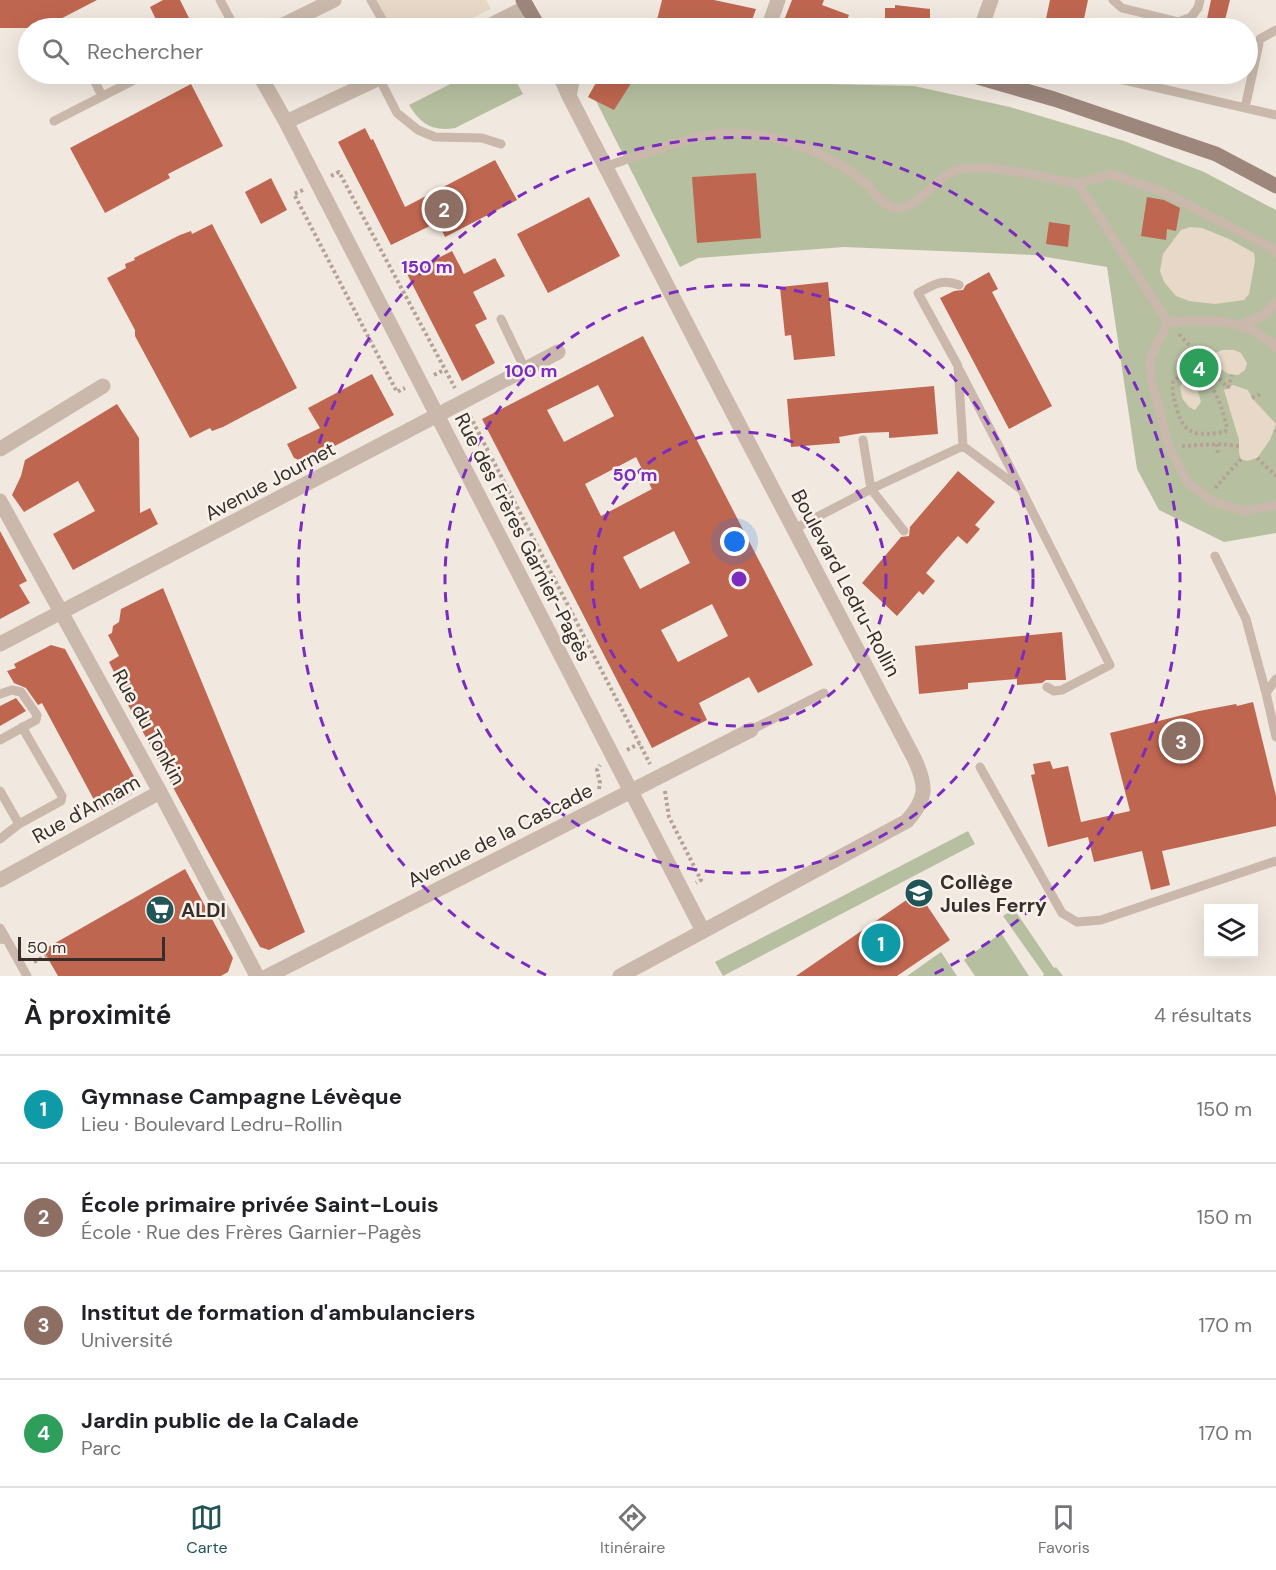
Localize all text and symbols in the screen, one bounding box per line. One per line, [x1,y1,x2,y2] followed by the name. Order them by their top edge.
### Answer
[18,18,1258,84] search box
[39,35,72,68] icon: search
[87,37,203,66] text: Rechercher
[424,186,464,232] pin: 2
[401,255,453,279] text: 150 m
[1180,346,1218,391] pin: 4
[504,359,558,383] text: 100 m
[449,408,597,666] street label: Rue des Frères Garnier-Pagès
[200,436,340,526] street label: Avenue Journet
[612,463,658,487] text: 50 m
[786,485,906,681] street label: Boulevard Ledru-Rollin
[720,527,749,556] your location
[729,569,749,589] centre of rings
[106,665,192,789] street label: Rue du Tonkin
[1162,718,1200,764] pin: 3
[27,769,145,849] street label: Rue d'Annam
[403,777,597,893] street label: Avenue de la Cascade
[940,869,1047,918] place label: Collège Jules Ferry
[903,877,935,909] school or university icon: Collège Jules Ferry
[144,894,176,926] supermarket icon: ALDI
[181,897,226,923] place label: ALDI
[1204,904,1258,958] map controls
[1204,904,1258,958] button: layers
[862,920,900,966] pin: 1
[18,934,165,962] scale bar
[27,937,66,958] text: 50 m
[24,998,171,1032] text: À proximité
[1154,1002,1252,1028] text: 4 résultats
[81,1082,402,1111] text: Gymnase Campagne Lévèque
[40,1096,47,1122] text: 1
[1197,1096,1252,1122] text: 150 m
[81,1111,342,1137] text: Lieu · Boulevard Ledru-Rollin
[81,1190,439,1219] text: École primaire privée Saint-Louis
[38,1204,49,1230] text: 2
[1197,1204,1252,1230] text: 150 m
[81,1219,422,1245] text: École · Rue des Frères Garnier-Pagès
[81,1298,475,1327] text: Institut de formation d'ambulanciers
[37,1312,50,1338] text: 3
[1199,1312,1252,1338] text: 170 m
[81,1327,173,1353] text: Université
[81,1406,359,1435] text: Jardin public de la Calade
[37,1420,50,1446] text: 4
[1199,1420,1252,1446] text: 170 m
[81,1435,121,1461] text: Parc
[186,1501,228,1558] tab: Carte
[600,1501,665,1558] tab: Itinéraire
[1038,1501,1090,1558] tab: Favoris

